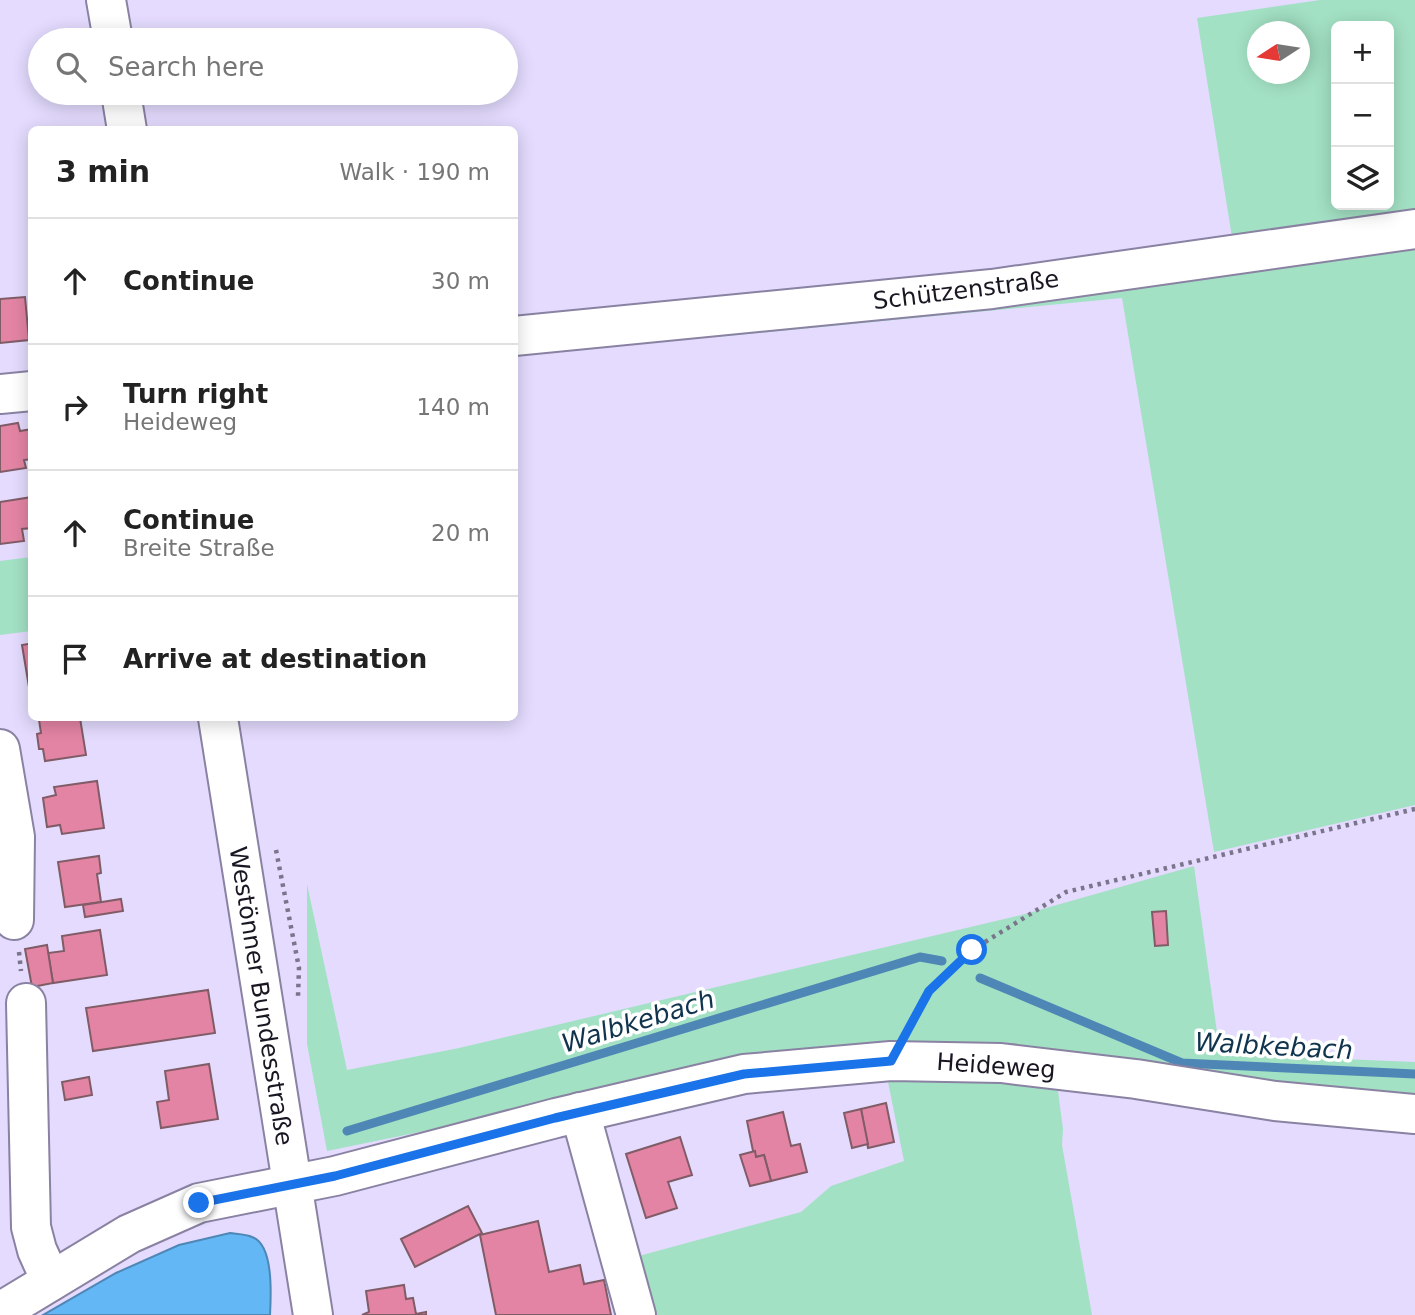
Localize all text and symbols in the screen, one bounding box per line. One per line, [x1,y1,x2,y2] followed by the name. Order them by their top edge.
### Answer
[1247,21,1310,84] north arrow
[1331,21,1394,210] map controls
[1331,21,1394,84] button: +
[28,28,518,105] search box
[52,48,90,86] icon: search
[108,52,264,82] text: Search here
[1331,84,1394,147] button: −
[1331,147,1394,210] button: layers
[56,154,150,189] text: 3 min
[339,159,490,185] text: Walk · 190 m
[56,262,94,300] icon: ahead
[871,265,1061,315] street label: Schützenstraße
[123,266,254,296] text: Continue
[431,268,490,294] text: 30 m
[123,379,268,409] text: Turn right
[56,388,94,426] icon: right
[416,394,490,420] text: 140 m
[123,409,237,435] text: Heideweg
[123,505,254,535] text: Continue
[56,514,94,552] icon: ahead
[431,520,490,546] text: 20 m
[123,535,275,561] text: Breite Straße
[56,640,94,678] icon: arrive
[123,644,427,674] text: Arrive at destination
[224,845,298,1147] street label: Westönner Bundesstraße
[956,934,987,965] route start
[558,984,718,1058] water label: Walbkebach
[1194,1027,1354,1065] water label: Walbkebach
[936,1048,1056,1084] street label: Heideweg
[183,1187,214,1218] route end

